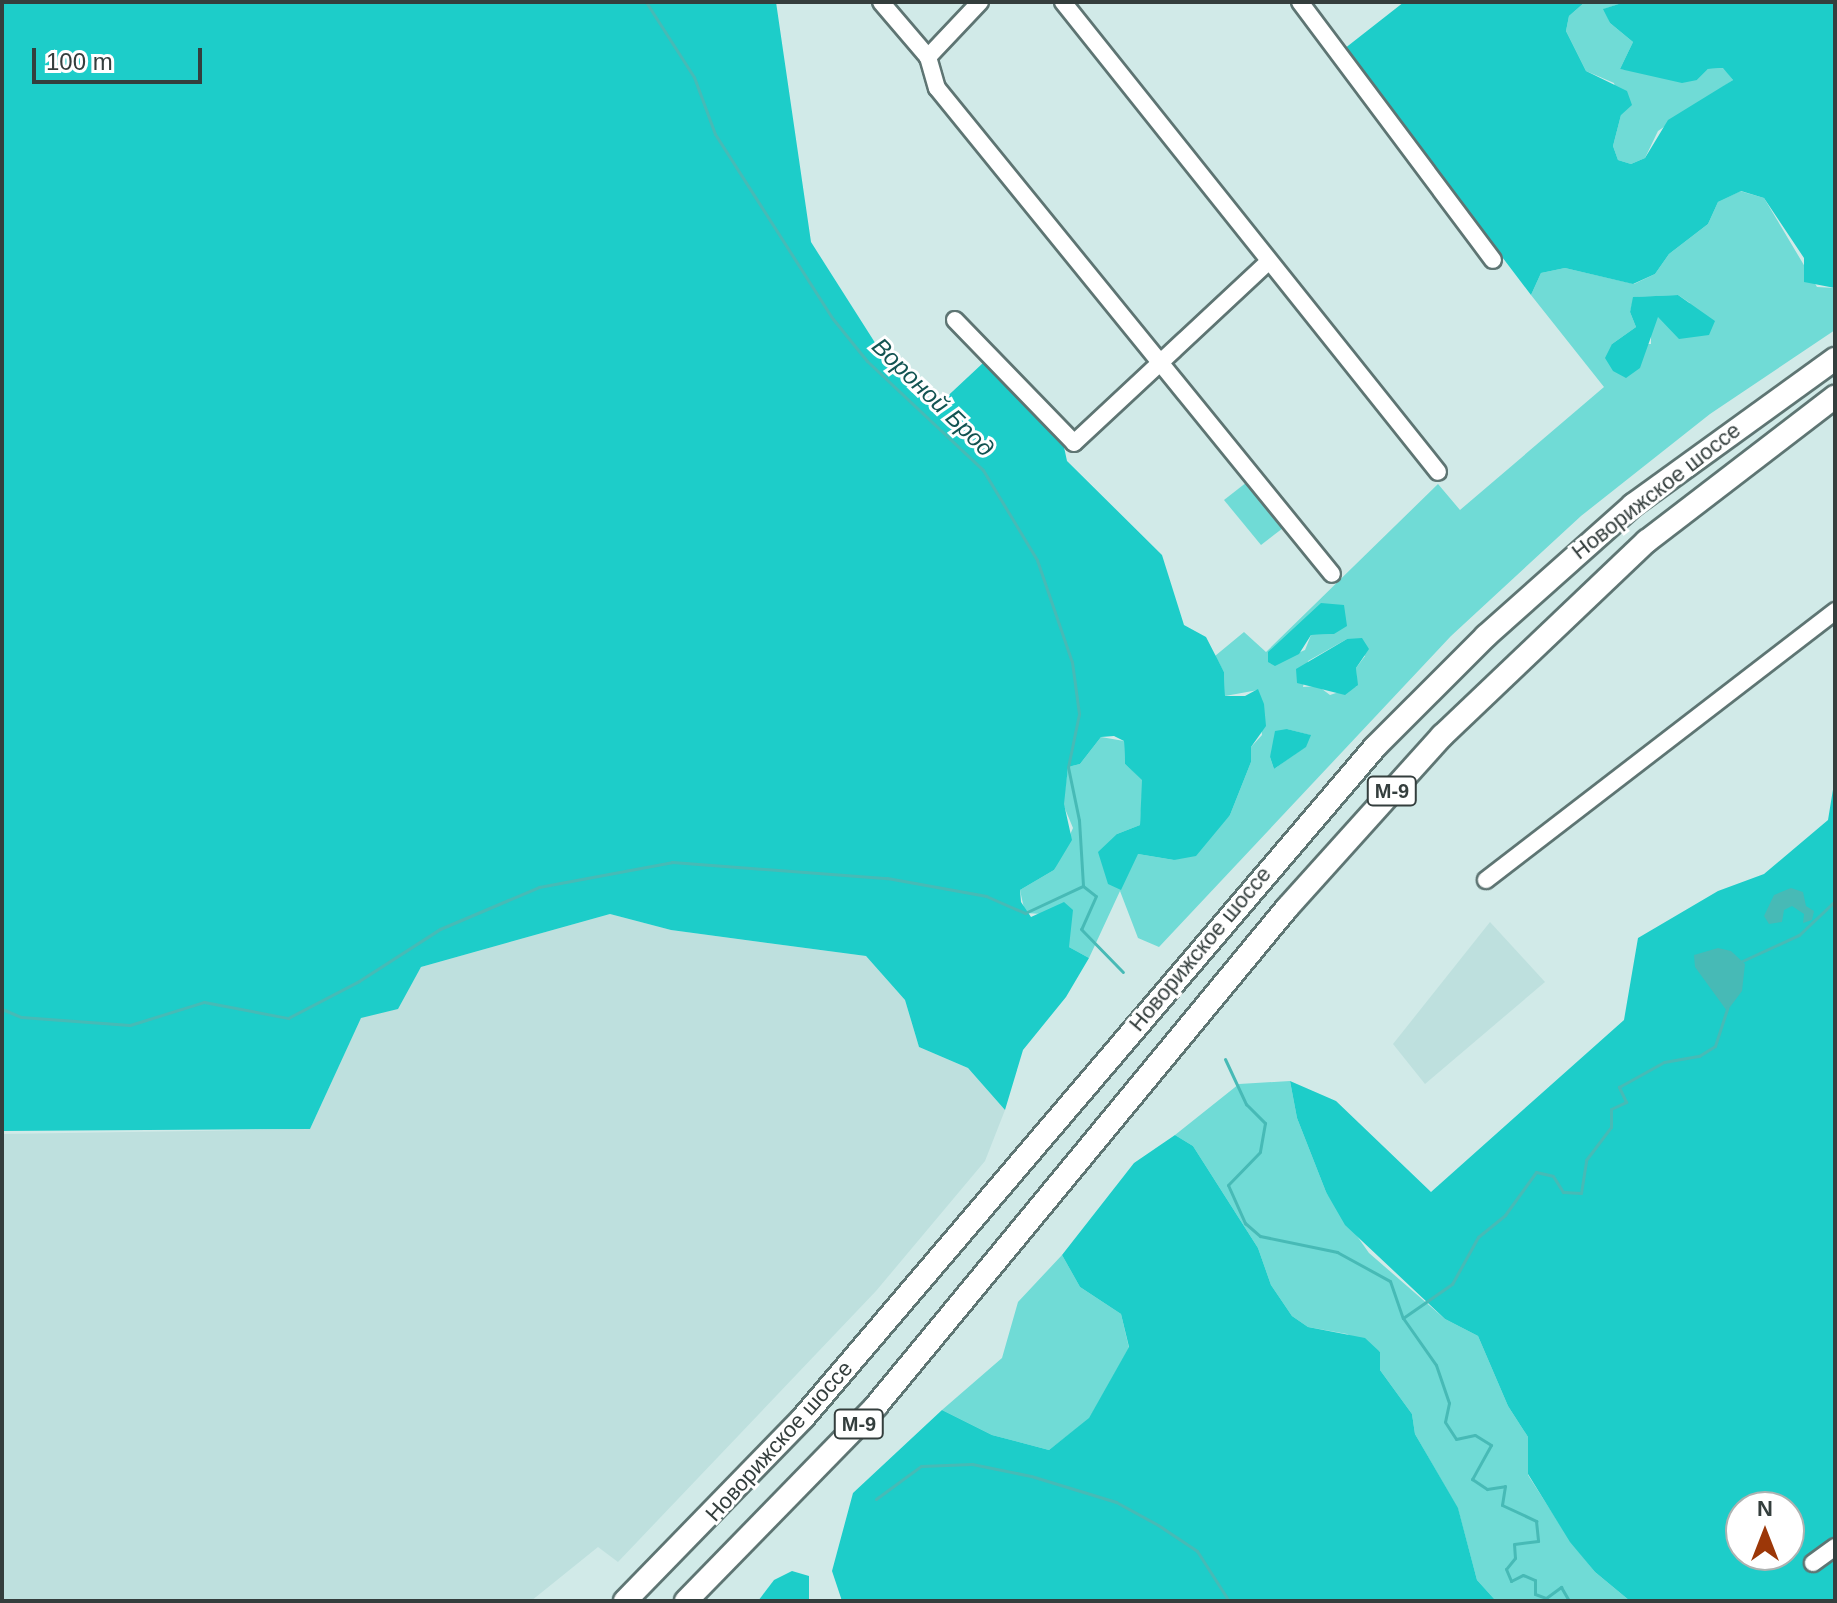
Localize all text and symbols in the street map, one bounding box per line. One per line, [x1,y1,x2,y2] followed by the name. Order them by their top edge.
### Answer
[36,32,206,82] scale bar
[46,48,113,75] text: 100 m
[866,332,1000,462] water label: Вороной Брод
[1566,417,1746,565] street label: Новорижское шоссе
[1366,775,1418,807] road number: М-9
[1123,861,1277,1037] street label: Новорижское шоссе
[700,1355,858,1527] street label: Новорижское шоссе
[833,1408,885,1440] road number: М-9
[1725,1491,1805,1571] north arrow
[1757,1496,1773,1521] text: N

